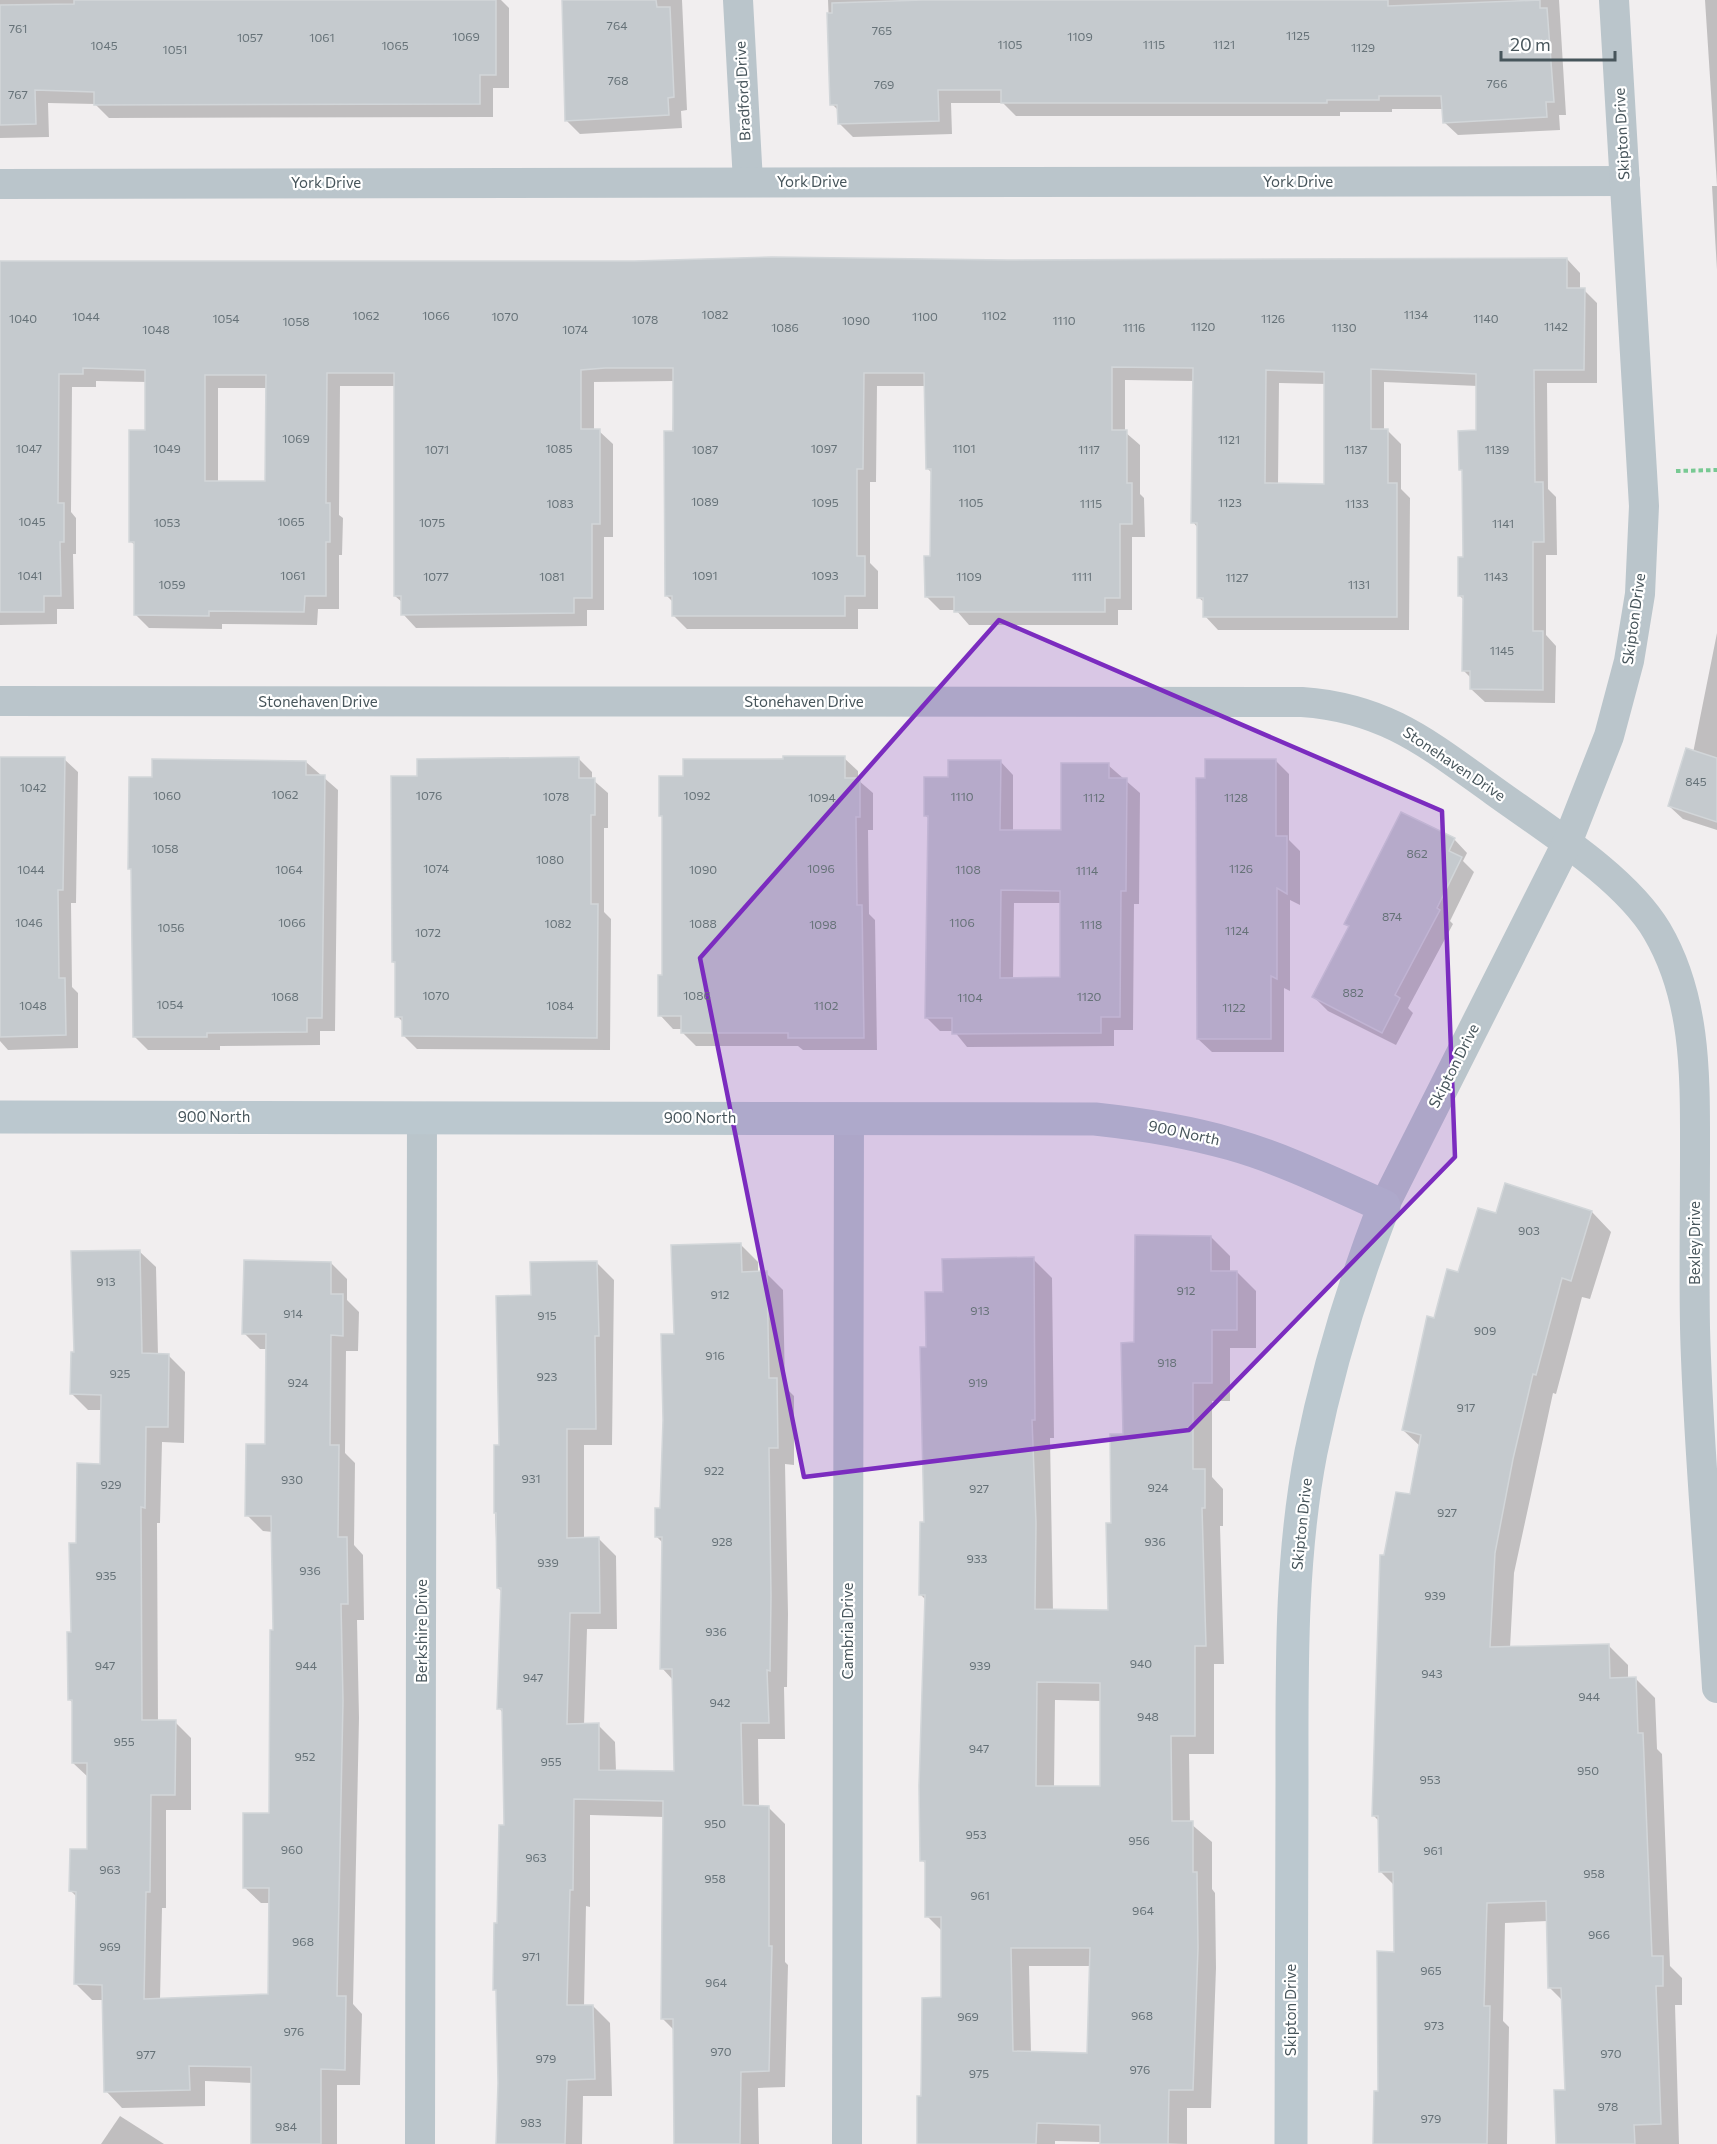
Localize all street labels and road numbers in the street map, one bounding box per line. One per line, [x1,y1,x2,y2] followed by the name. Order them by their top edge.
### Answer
[730,41,754,141] street label: Bradford Drive
[1610,87,1632,181] street label: Skipton Drive
[777,172,847,190] street label: York Drive
[1263,172,1333,190] street label: York Drive
[291,173,361,191] street label: York Drive
[1618,572,1648,666] street label: Skipton Drive
[258,692,378,710] street label: Stonehaven Drive
[744,692,864,710] street label: Stonehaven Drive
[1400,722,1509,804] street label: Stonehaven Drive
[1424,1020,1482,1111] street label: Skipton Drive
[178,1107,250,1125] street label: 900 North
[664,1108,736,1126] street label: 900 North
[1147,1116,1222,1148] street label: 900 North
[1685,1201,1703,1285] street label: Bexley Drive
[1287,1477,1315,1571] street label: Skipton Drive
[412,1579,430,1683] street label: Berkshire Drive
[838,1582,856,1679] street label: Cambria Drive
[1281,1964,1299,2056] street label: Skipton Drive

